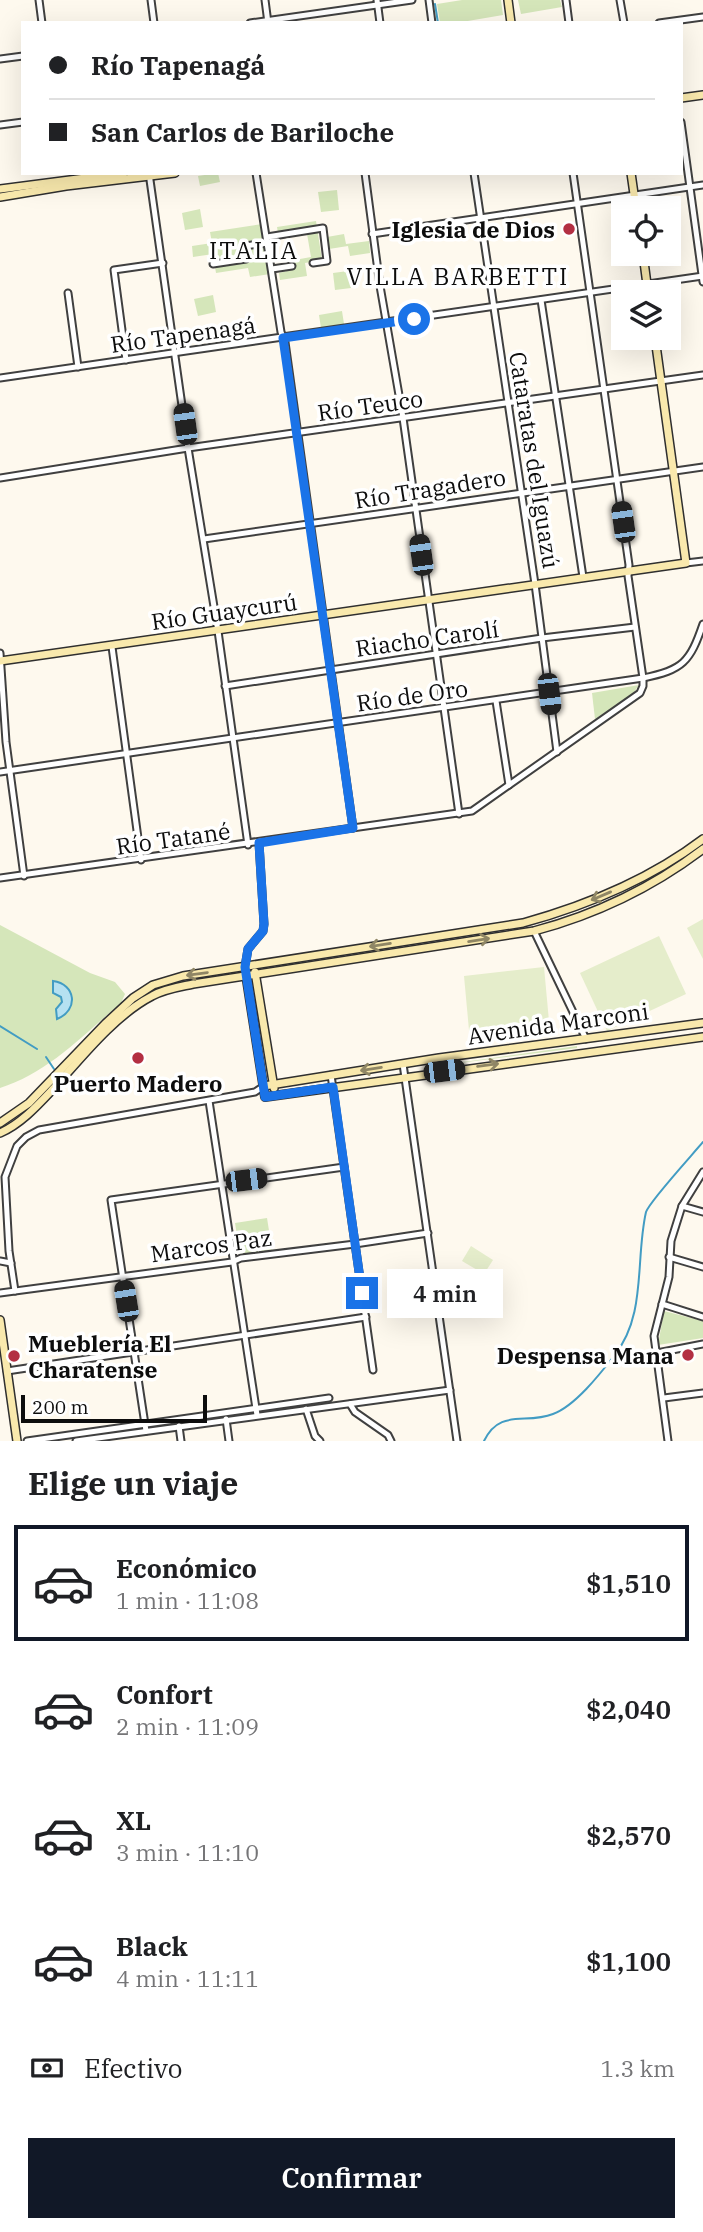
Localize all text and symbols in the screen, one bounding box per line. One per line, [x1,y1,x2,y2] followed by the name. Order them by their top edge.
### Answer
[91,48,265,82] text: Río Tapenagá
[91,115,394,149] text: San Carlos de Bariloche
[611,196,681,350] map controls
[611,196,681,266] button: locate
[391,214,555,244] place label: Iglesia de Dios
[561,221,577,237] marker: Iglesia de Dios
[209,234,299,266] district label: ITALIA
[347,260,569,292] district label: VILLA BARBETTI
[611,280,681,350] button: layers
[398,303,430,335] route start
[108,309,258,359] street label: Río Tapenagá
[503,349,567,571] street label: Cataratas del Iguazú
[315,383,425,427] street label: Río Teuco
[172,402,199,446] car
[352,461,508,515] street label: Río Tragadero
[610,500,637,544] car
[408,533,435,577] car
[149,586,299,636] street label: Río Guaycurú
[353,613,501,663] street label: Riacho Carolí
[354,672,470,718] street label: Río de Oro
[537,672,562,716] car
[114,815,232,861] street label: Río Tatané
[591,891,613,904] one-way arrow
[467,933,489,946] one-way arrow
[369,939,392,952] one-way arrow
[186,968,209,981] one-way arrow
[465,995,651,1051] street label: Avenida Marconi
[130,1050,146,1066] marker: Puerto Madero
[422,1058,467,1084] car
[476,1058,499,1071] one-way arrow
[360,1063,383,1076] one-way arrow
[54,1068,222,1098] place label: Puerto Madero
[224,1167,269,1193] car
[148,1222,274,1268] street label: Marcos Paz
[386,1268,502,1318] callout: 4 min
[346,1277,378,1309] route end
[413,1278,477,1308] text: 4 min
[113,1279,140,1323] car
[28,1328,172,1384] place label: Mueblería El Charatense
[497,1340,674,1370] place label: Despensa Mana
[680,1347,696,1363] marker: Despensa Mana
[6,1348,22,1364] marker: Mueblería El Charatense
[21,1392,206,1424] scale bar
[32,1395,89,1419] text: 200 m
[28,1462,238,1504] text: Elige un viaje
[116,1551,257,1585] text: Económico
[32,1552,95,1615] icon: car
[586,1566,671,1600] text: $1,510
[116,1585,259,1615] text: 1 min · 11:08
[116,1677,213,1711] text: Confort
[32,1678,95,1741] icon: car
[586,1692,671,1726] text: $2,040
[116,1711,259,1741] text: 2 min · 11:09
[116,1803,151,1837] text: XL
[32,1804,95,1867] icon: car
[586,1818,671,1852] text: $2,570
[116,1837,259,1867] text: 3 min · 11:10
[116,1929,188,1963] text: Black
[32,1930,95,1993] icon: car
[586,1944,671,1978] text: $1,100
[116,1963,259,1993] text: 4 min · 11:11
[28,2049,66,2087] icon: cash
[84,2051,182,2085] text: Efectivo
[601,2053,675,2083] text: 1.3 km
[28,2138,675,2218] button: Confirmar

